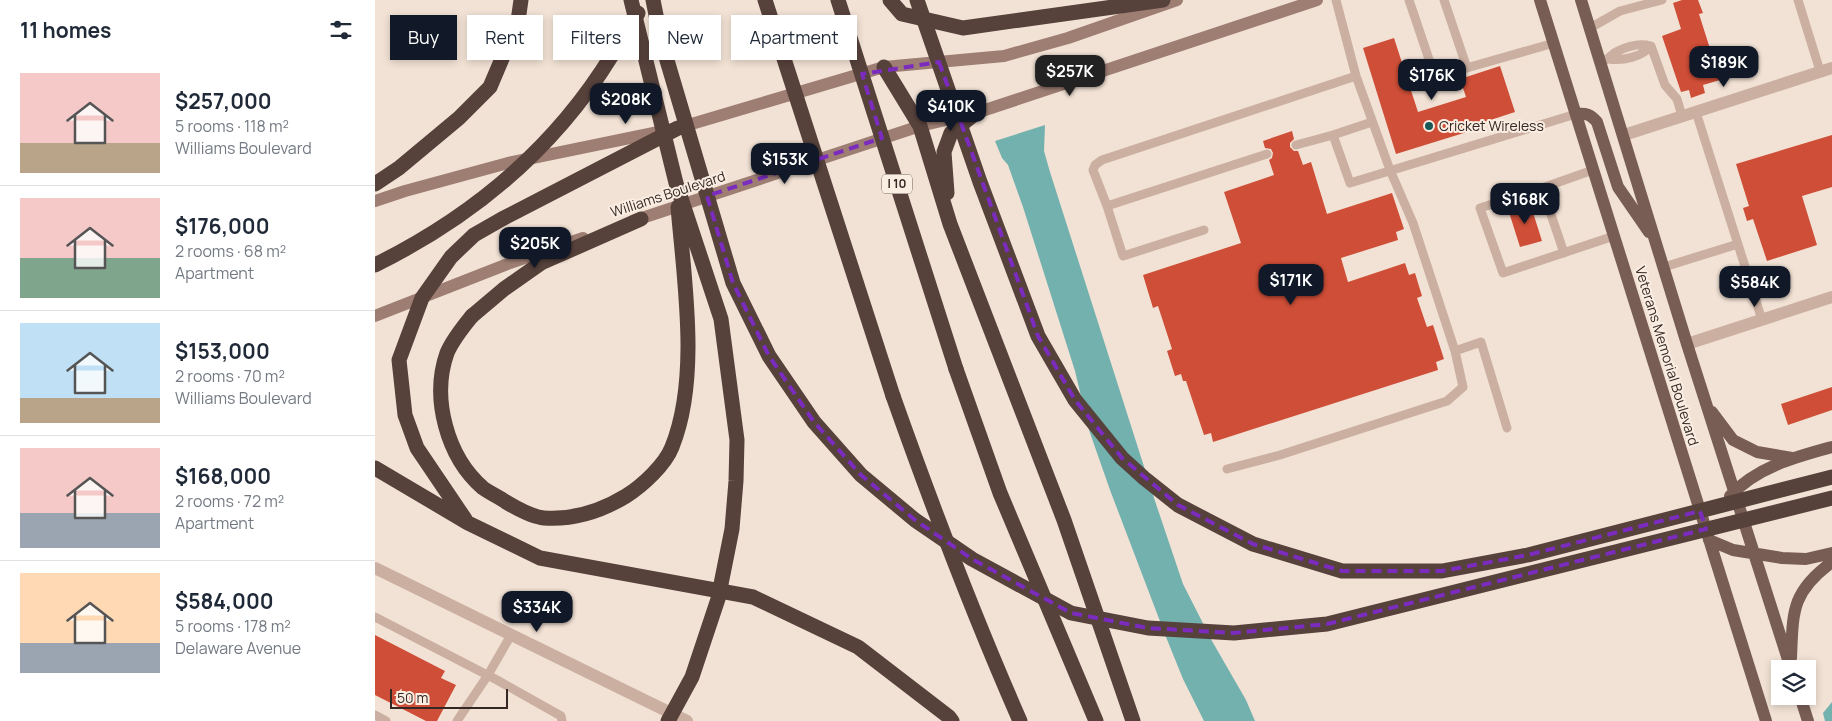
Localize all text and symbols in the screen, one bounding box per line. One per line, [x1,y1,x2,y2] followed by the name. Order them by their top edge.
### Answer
[390,15,457,60] chip: Buy
[467,15,543,60] chip: Rent
[553,15,639,60] chip: Filters
[649,15,721,60] chip: New
[731,15,857,60] chip: Apartment
[20,16,111,44] text: 11 homes
[327,16,355,44] icon: filters
[1689,46,1759,88] pin: $189K
[1700,51,1748,73] text: $189K
[1035,54,1105,97] pin: $257K
[1397,58,1467,101] pin: $176K
[1046,60,1094,82] text: $257K
[1409,64,1455,86] text: $176K
[591,82,661,125] pin: $208K
[175,87,272,115] text: $257,000
[601,88,651,110] text: $208K
[916,90,986,132] pin: $410K
[60,93,120,153] icon: home
[927,95,975,117] text: $410K
[175,115,289,137] text: 5 rooms · 118 m²
[1439,116,1544,135] place label: Cricket Wireless
[1423,120,1435,132] marker: Cricket Wireless
[175,137,312,159] text: Williams Boulevard
[750,142,820,185] pin: $153K
[762,148,808,170] text: $153K
[608,166,728,221] street label: Williams Boulevard
[882,174,912,193] road number: I 10
[1490,182,1560,225] pin: $168K
[1501,188,1549,210] text: $168K
[175,212,269,240] text: $176,000
[60,218,120,278] icon: home
[500,226,570,269] pin: $205K
[510,232,560,254] text: $205K
[175,240,286,262] text: 2 rooms · 68 m²
[175,262,254,284] text: Apartment
[1256,264,1326,306] pin: $171K
[1631,264,1704,448] street label: Veterans Memorial Boulevard
[1720,266,1790,308] pin: $584K
[1270,269,1312,291] text: $171K
[1730,271,1780,293] text: $584K
[175,337,270,365] text: $153,000
[60,343,120,403] icon: home
[175,365,285,387] text: 2 rooms · 70 m²
[175,387,312,409] text: Williams Boulevard
[175,462,271,490] text: $168,000
[60,468,120,528] icon: home
[175,490,284,512] text: 2 rooms · 72 m²
[175,512,254,534] text: Apartment
[175,587,274,615] text: $584,000
[502,590,572,633] pin: $334K
[60,593,120,653] icon: home
[513,596,561,618] text: $334K
[175,615,291,637] text: 5 rooms · 178 m²
[175,637,301,659] text: Delaware Avenue
[1771,660,1816,705] map controls
[1771,660,1816,705] button: layers
[390,686,507,709] scale bar
[397,688,428,707] text: 50 m

